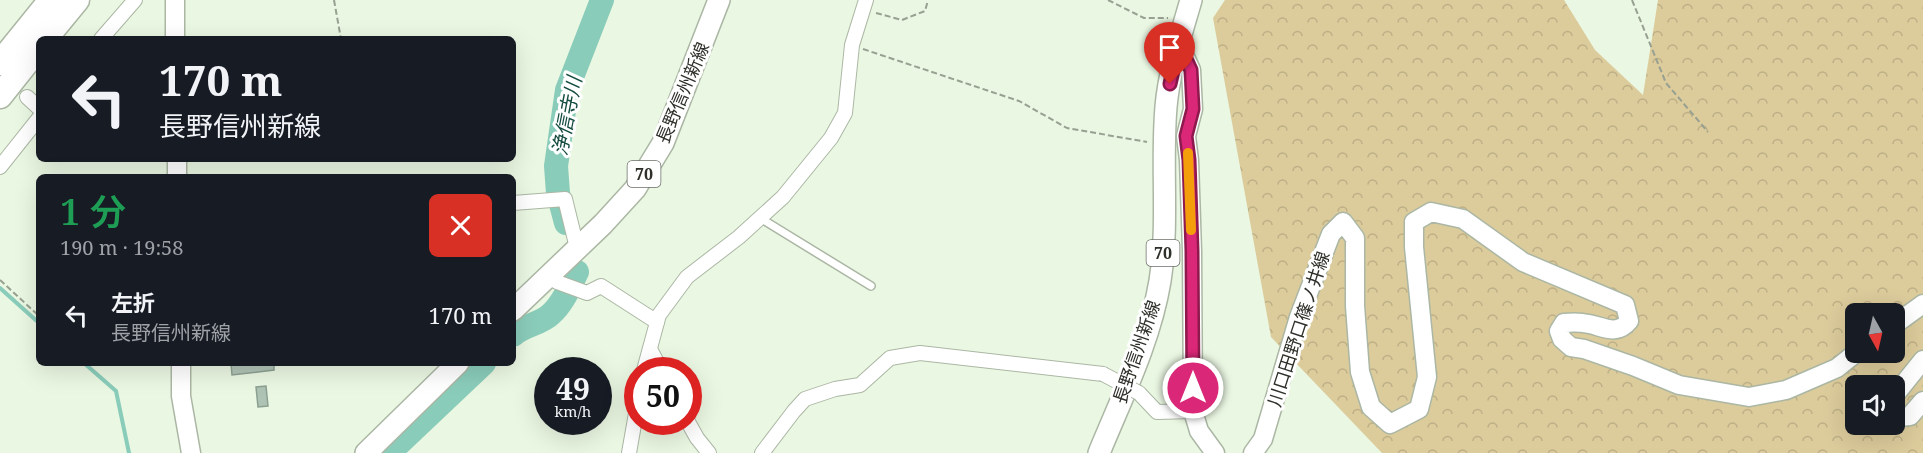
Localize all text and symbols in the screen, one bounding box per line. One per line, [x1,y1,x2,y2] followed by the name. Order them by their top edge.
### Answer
[1144,22,1195,84] pin
[1153,31,1186,64] icon: arrive
[650,38,714,147] street label: 長野信州新線
[159,51,283,108] text: 170 m
[60,60,138,138] icon: left
[546,72,588,158] water label: 浄信寺川
[159,107,321,144] text: 長野信州新線
[628,161,660,187] road number: 70
[60,187,126,236] text: 1 分
[429,194,492,257] button: close
[60,234,183,261] text: 190 m · 19:58
[1146,240,1180,266] road number: 70
[1262,248,1334,409] street label: 川口田野口篠ノ井線
[111,287,155,317] text: 左折
[1107,297,1165,407] street label: 長野信州新線
[60,299,93,332] icon: left
[429,300,492,330] text: 170 m
[1845,303,1905,363] north arrow
[1845,303,1905,435] map controls
[111,319,231,346] text: 長野信州新線
[1161,356,1225,420] position arrow
[624,357,702,435] speed limit sign: 50
[556,368,590,409] text: 49
[1845,375,1905,435] button: sound
[555,401,591,421] text: km/h

